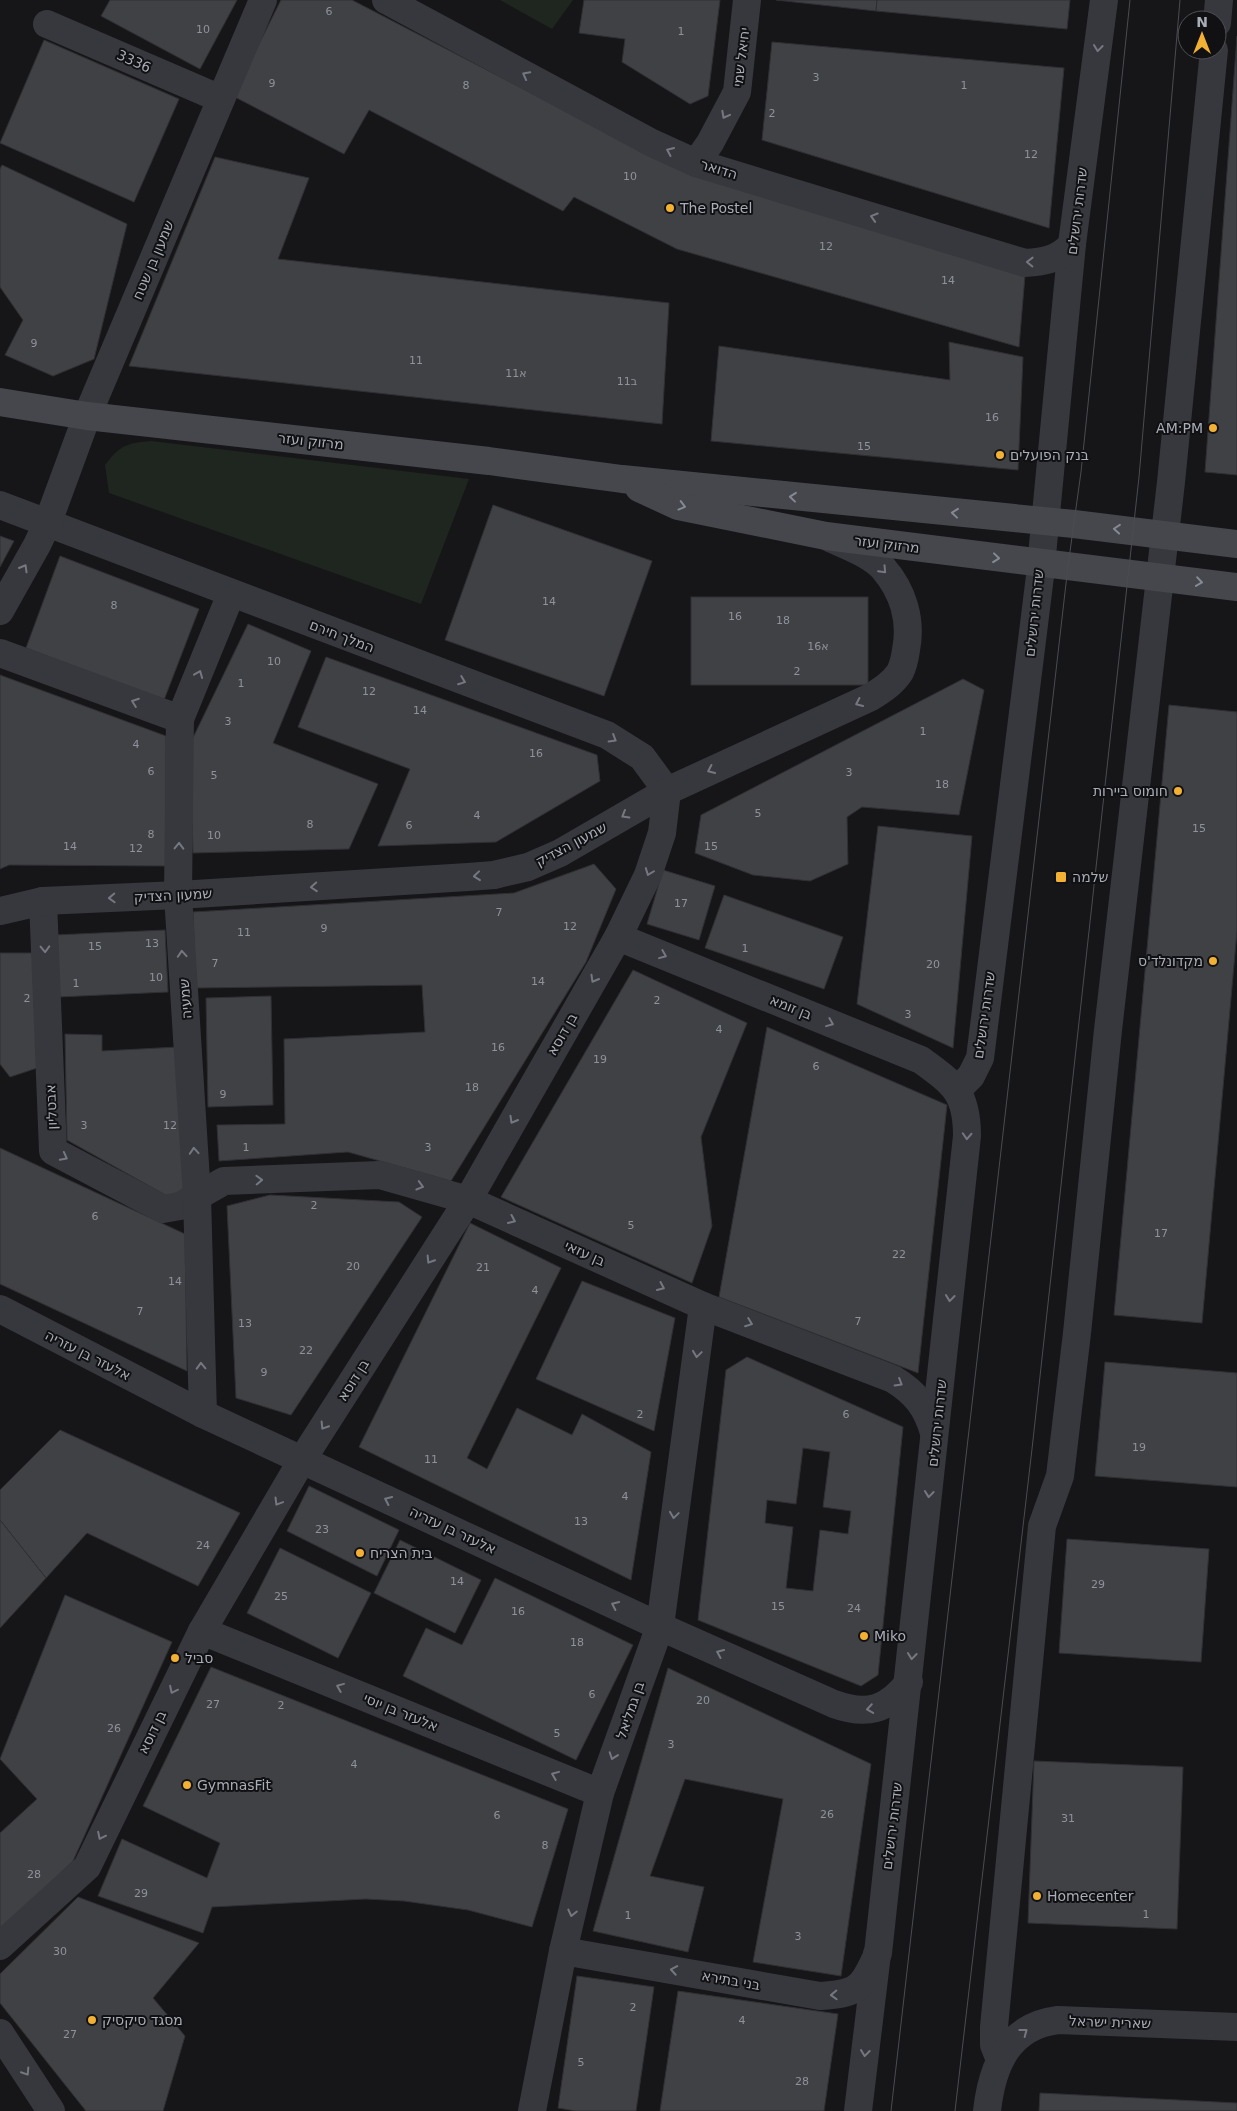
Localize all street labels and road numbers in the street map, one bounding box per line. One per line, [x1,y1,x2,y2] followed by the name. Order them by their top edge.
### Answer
[729,26,753,88] street label: יחיאל שמי
[114,46,154,76] street label: 3336
[699,156,739,182] street label: הדואר
[1064,166,1090,256] street label: שדרות ירושלים
[129,218,177,302] street label: שמעון בן שטח
[277,430,345,452] street label: מרזוק ועזר
[853,532,921,556] street label: מרזוק ועזר
[1021,568,1047,658] street label: שדרות ירושלים
[307,616,377,656] street label: המלך חירם
[533,818,609,869] street label: שמעון הצדיק
[133,885,213,905] street label: שמעון הצדיק
[970,970,998,1060] street label: שדרות ירושלים
[176,978,194,1020] street label: שמעיה
[768,991,814,1023] street label: בן זומא
[544,1010,580,1058] street label: בן דוסא
[42,1084,60,1130] street label: אבטליון
[562,1237,608,1269] street label: בן עזאי
[43,1327,133,1383] street label: אלעזר בן עזריה
[334,1356,372,1404] street label: בן דוסא
[924,1378,950,1468] street label: שדרות ירושלים
[407,1503,499,1557] street label: אלעזר בן עזריה
[613,1679,647,1741] street label: בן גמליאל
[361,1690,441,1734] street label: אלעזר בן יוסי
[135,1708,169,1756] street label: בן דוסא
[879,1781,905,1871] street label: שדרות ירושלים
[701,1967,761,1993] street label: בני בתירא
[1069,2013,1151,2031] street label: שארית ישראל

